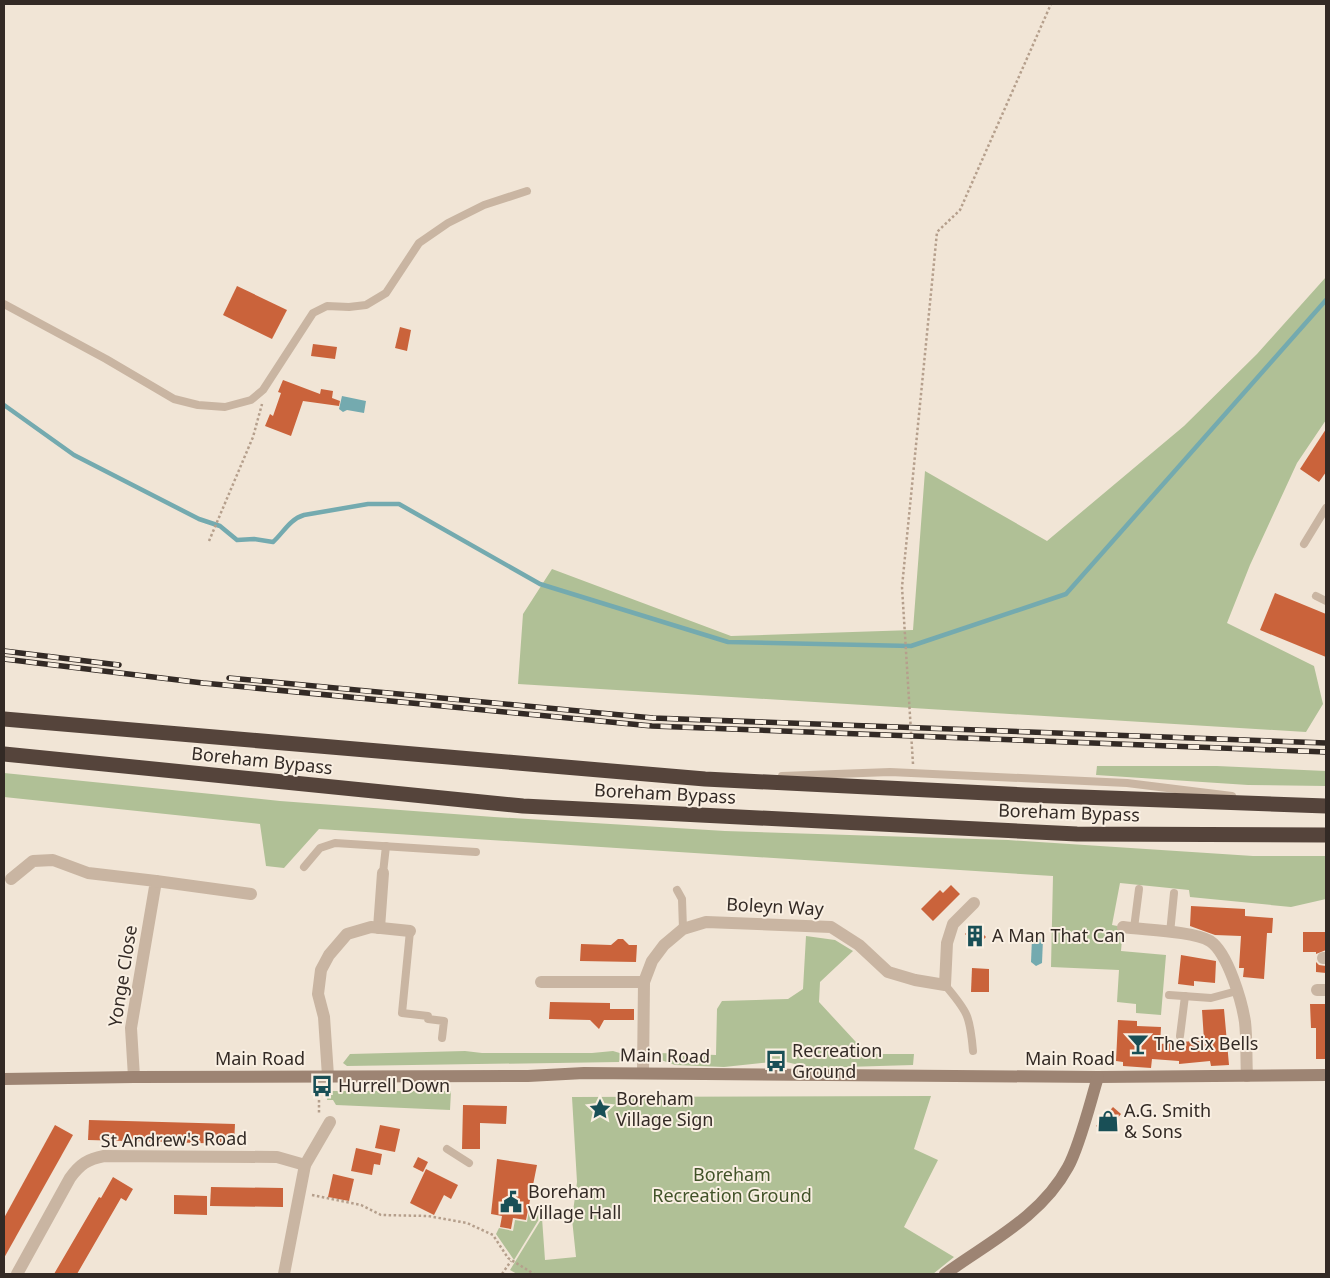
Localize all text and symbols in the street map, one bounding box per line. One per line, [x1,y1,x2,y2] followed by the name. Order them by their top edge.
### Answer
[190,741,334,779] street label: Boreham Bypass
[594,777,737,809] street label: Boreham Bypass
[998,798,1140,826] street label: Boreham Bypass
[726,891,825,921] street label: Boleyn Way
[102,923,142,1029] street label: Yonge Close
[962,923,988,949] building icon: A Man That Can
[992,923,1125,947] place label: A Man That Can
[1125,1031,1151,1057] bar icon: The Six Bells
[1154,1031,1258,1055] place label: The Six Bells
[792,1038,882,1083] place label: Recreation Ground
[620,1042,710,1068] street label: Main Road
[215,1046,305,1070] street label: Main Road
[1025,1046,1115,1070] street label: Main Road
[763,1048,789,1074] bus stop icon: Recreation Ground
[309,1073,335,1099] bus stop icon: Hurrell Down
[338,1073,450,1097] place label: Hurrell Down
[616,1086,713,1131] place label: Boreham Village Sign
[587,1096,613,1122] place icon: Boreham Village Sign
[1124,1098,1211,1143] place label: A.G. Smith & Sons
[1095,1108,1121,1134] shop icon: A.G. Smith & Sons
[101,1126,247,1152] street label: St Andrew's Road
[652,1162,812,1207] park label: Boreham Recreation Ground
[528,1179,621,1224] place label: Boreham Village Hall
[498,1189,524,1215] public building icon: Boreham Village Hall

